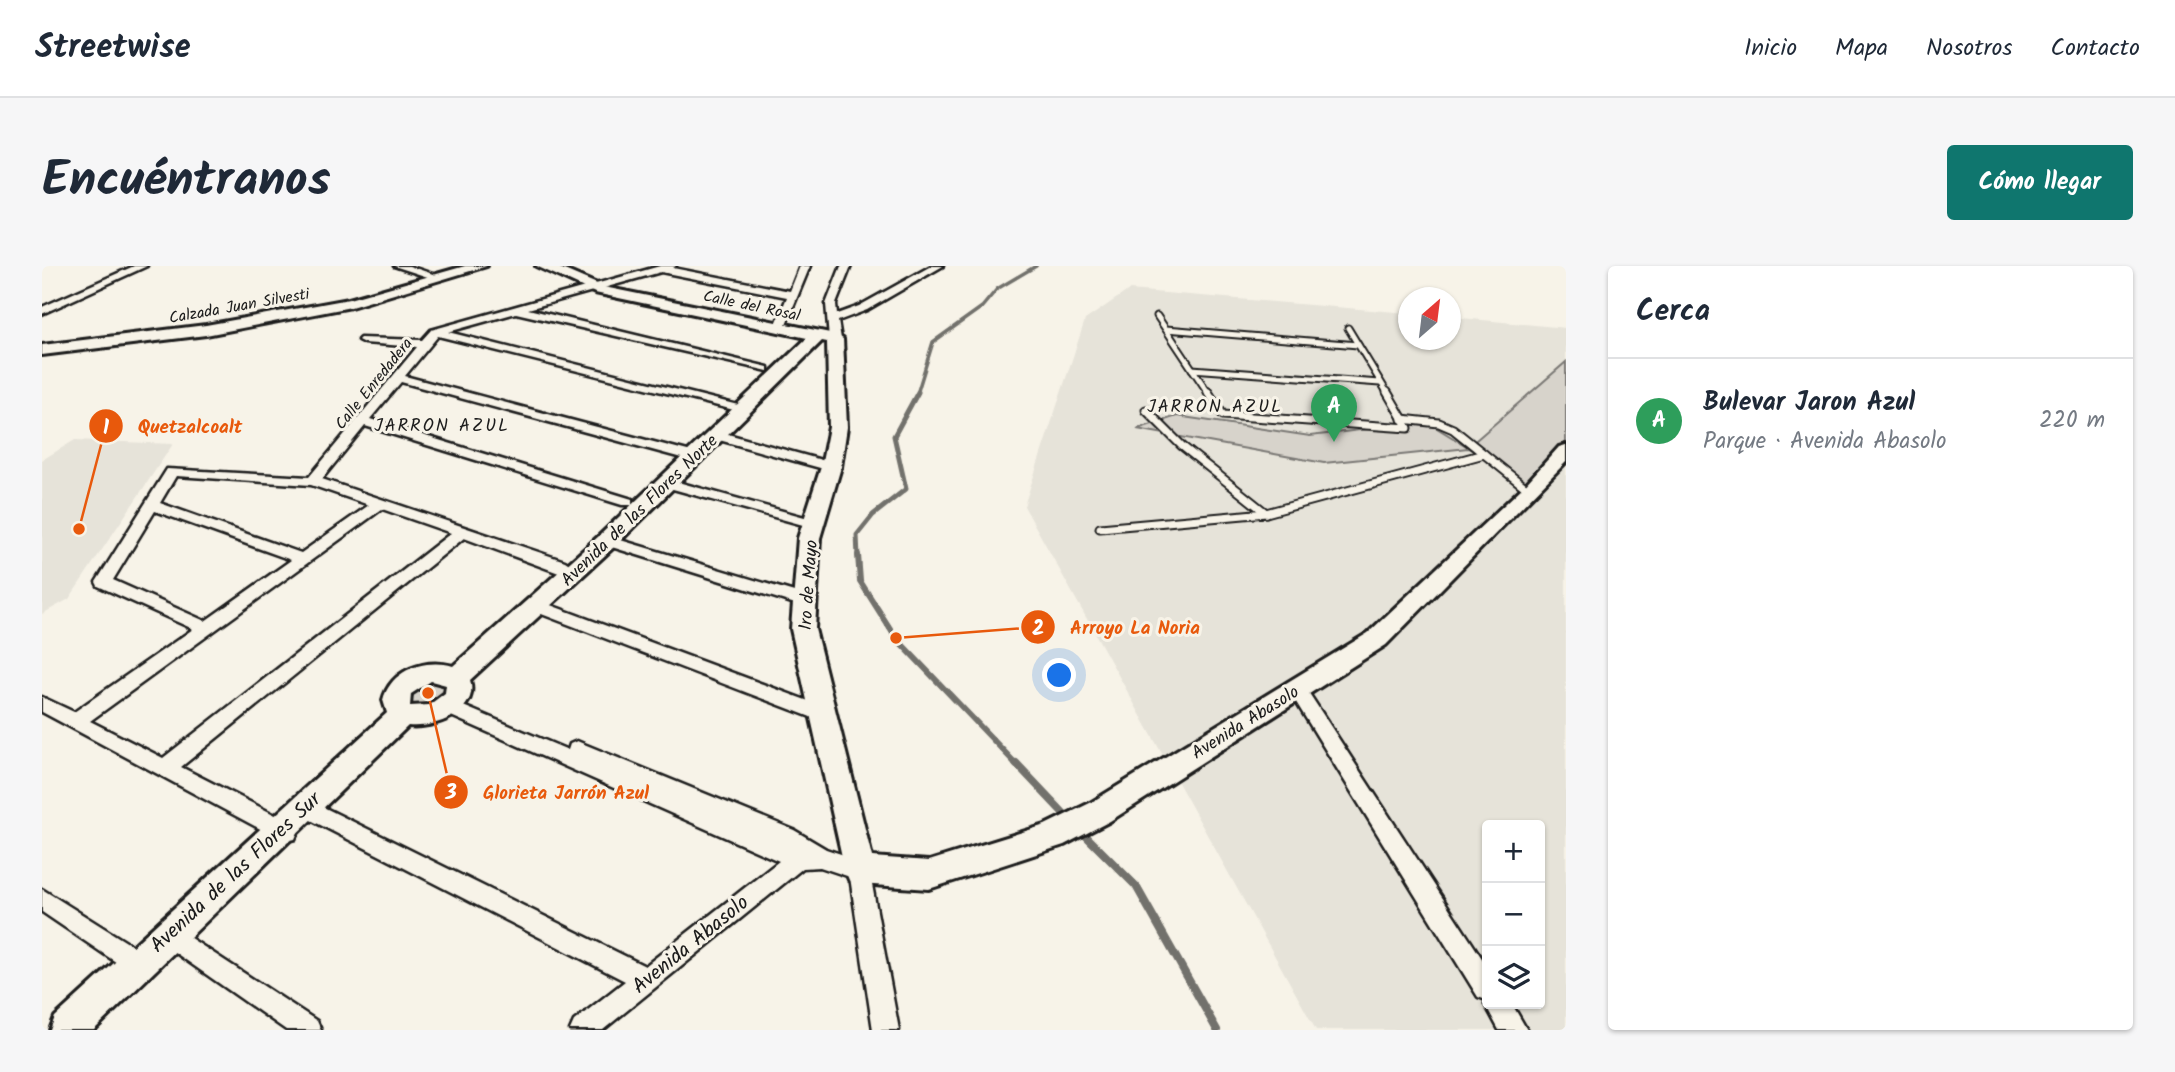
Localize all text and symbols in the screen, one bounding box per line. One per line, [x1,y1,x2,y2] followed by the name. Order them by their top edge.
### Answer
[35,22,191,75] text: Streetwise
[1744,29,1797,68] text: Inicio
[1835,29,1888,68] text: Mapa
[1926,29,2013,68] text: Nosotros
[2051,29,2140,68] text: Contacto
[42,143,331,221] text: Encuéntranos
[1947,145,2133,220] button: Cómo llegar
[167,282,313,331] street label: Calzada Juan Silvesti
[701,284,803,329] street label: Calle del Rosal
[1398,287,1461,350] north arrow
[1636,288,1710,336] text: Cerca
[329,332,419,435] street label: Calle Enredadera
[1703,382,1915,424] text: Bulevar Jaron Azul
[1311,384,1357,442] pin: A
[1147,393,1283,422] district label: JARRON AZUL
[1652,403,1666,439] text: A
[2039,403,2105,439] text: 220 m
[88,406,256,446] callout: Quetzalcoalt
[103,412,110,445] text: 1
[374,412,510,441] district label: JARRON AZUL
[138,413,243,443] text: Quetzalcoalt
[1703,424,1946,460] text: Parque · Avenida Abasolo
[555,428,725,594] street label: Avenida de las Flores Norte
[792,539,827,631] street label: 1ro de Mayo
[1021,607,1213,647] callout: Arroyo La Noria
[1032,613,1044,646] text: 2
[1070,614,1200,644] text: Arroyo La Noria
[1042,658,1076,692] your location
[1186,679,1305,768] street label: Avenida Abasolo
[433,772,663,812] callout: Glorieta Jarrón Azul
[444,777,457,810] text: 3
[483,779,650,809] text: Glorieta Jarrón Azul
[143,784,330,962] street label: Avenida de las Flores Sur
[1482,820,1545,1009] map controls
[1482,820,1545,883] button: +
[1482,883,1545,946] button: −
[625,887,757,1003] street label: Avenida Abasolo
[1482,946,1545,1009] button: layers

